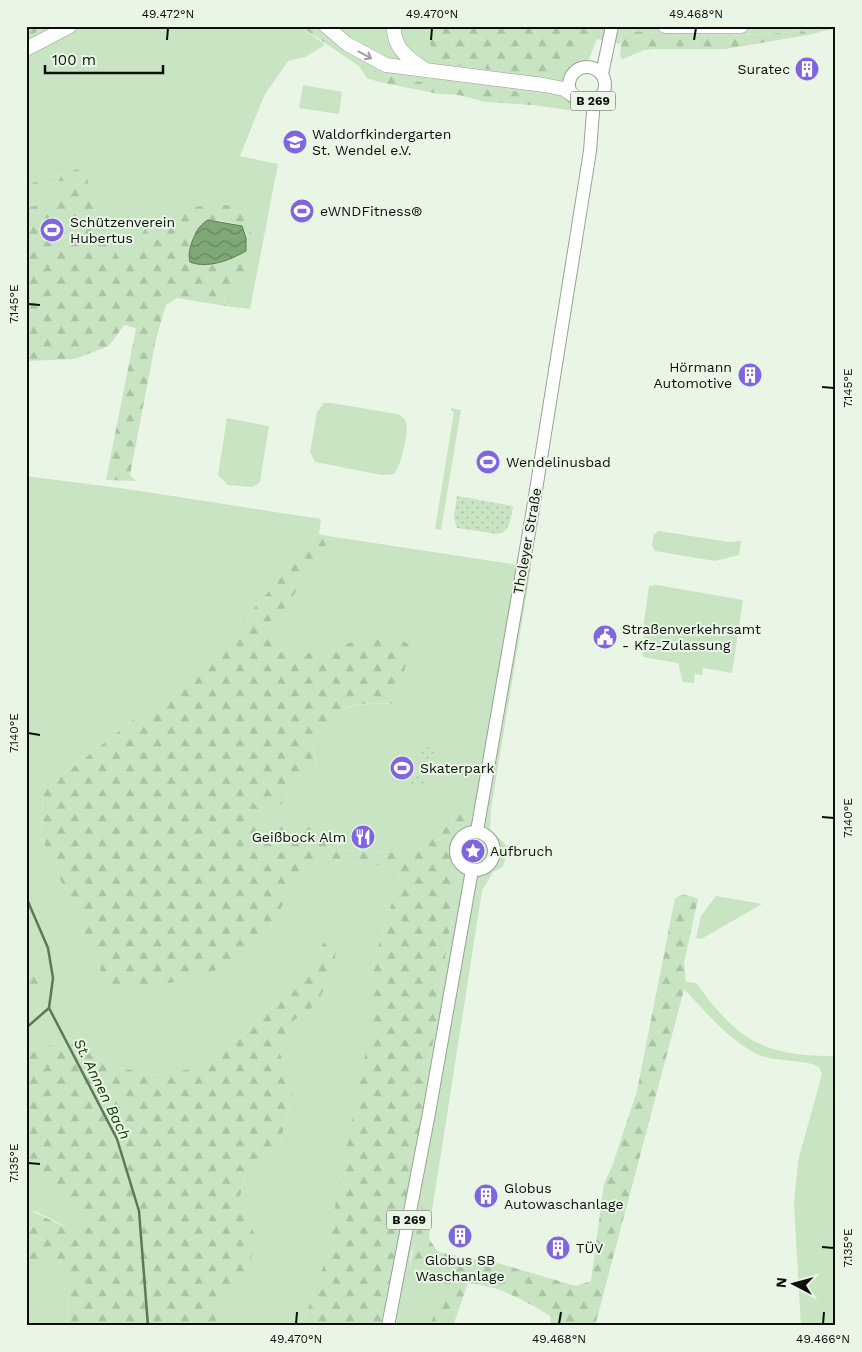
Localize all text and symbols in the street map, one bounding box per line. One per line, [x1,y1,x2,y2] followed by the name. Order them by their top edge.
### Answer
[142,7,194,21] text: 49.472°N
[406,7,458,21] text: 49.470°N
[669,7,723,21] text: 49.468°N
[45,42,162,74] scale bar
[358,50,372,60] one-way arrow
[52,51,96,69] text: 100 m
[794,56,820,82] building icon: Suratec
[738,61,790,77] place label: Suratec
[570,92,616,110] road number: B 269
[312,126,451,158] place label: Waldorfkindergarten St. Wendel e.V.
[282,129,308,155] school or university icon: Waldorfkindergarten St. Wendel e.V.
[289,198,315,224] sports icon: eWNDFitness®
[320,203,423,219] place label: eWNDFitness®
[70,214,175,246] place label: Schützenverein Hubertus
[39,217,65,243] sports icon: Schützenverein Hubertus
[7,284,21,324] text: 7.145°E
[653,359,732,391] place label: Hörmann Automotive
[737,362,763,388] building icon: Hörmann Automotive
[841,368,855,408] text: 7.145°E
[475,449,501,475] sports icon: Wendelinusbad
[506,454,611,470] place label: Wendelinusbad
[510,487,544,595] street label: Tholeyer Straße
[622,621,761,653] place label: Straßenverkehrsamt - Kfz-Zulassung
[592,624,618,650] public building icon: Straßenverkehrsamt - Kfz-Zulassung
[7,713,21,753] text: 7.140°E
[389,755,415,781] sports icon: Skaterpark
[420,760,494,776] place label: Skaterpark
[841,798,855,838] text: 7.140°E
[350,824,376,850] restaurant icon: Geißbock Alm
[252,829,346,845] place label: Geißbock Alm
[460,838,486,864] place icon: Aufbruch
[490,843,553,859] place label: Aufbruch
[70,1036,134,1142] water label: St. Annen Bach
[7,1143,21,1183] text: 7.135°E
[504,1180,623,1212] place label: Globus Autowaschanlage
[473,1183,499,1209] building icon: Globus Autowaschanlage
[386,1210,432,1230] road number: B 269
[447,1223,473,1249] building icon: Globus SB Waschanlage
[841,1228,855,1268] text: 7.135°E
[545,1235,571,1261] building icon: TÜV
[576,1240,603,1256] place label: TÜV
[415,1252,505,1284] place label: Globus SB Waschanlage
[770,1260,820,1310] north arrow
[773,1277,790,1289] text: N
[270,1332,322,1346] text: 49.470°N
[532,1332,586,1346] text: 49.468°N
[796,1332,850,1346] text: 49.466°N

